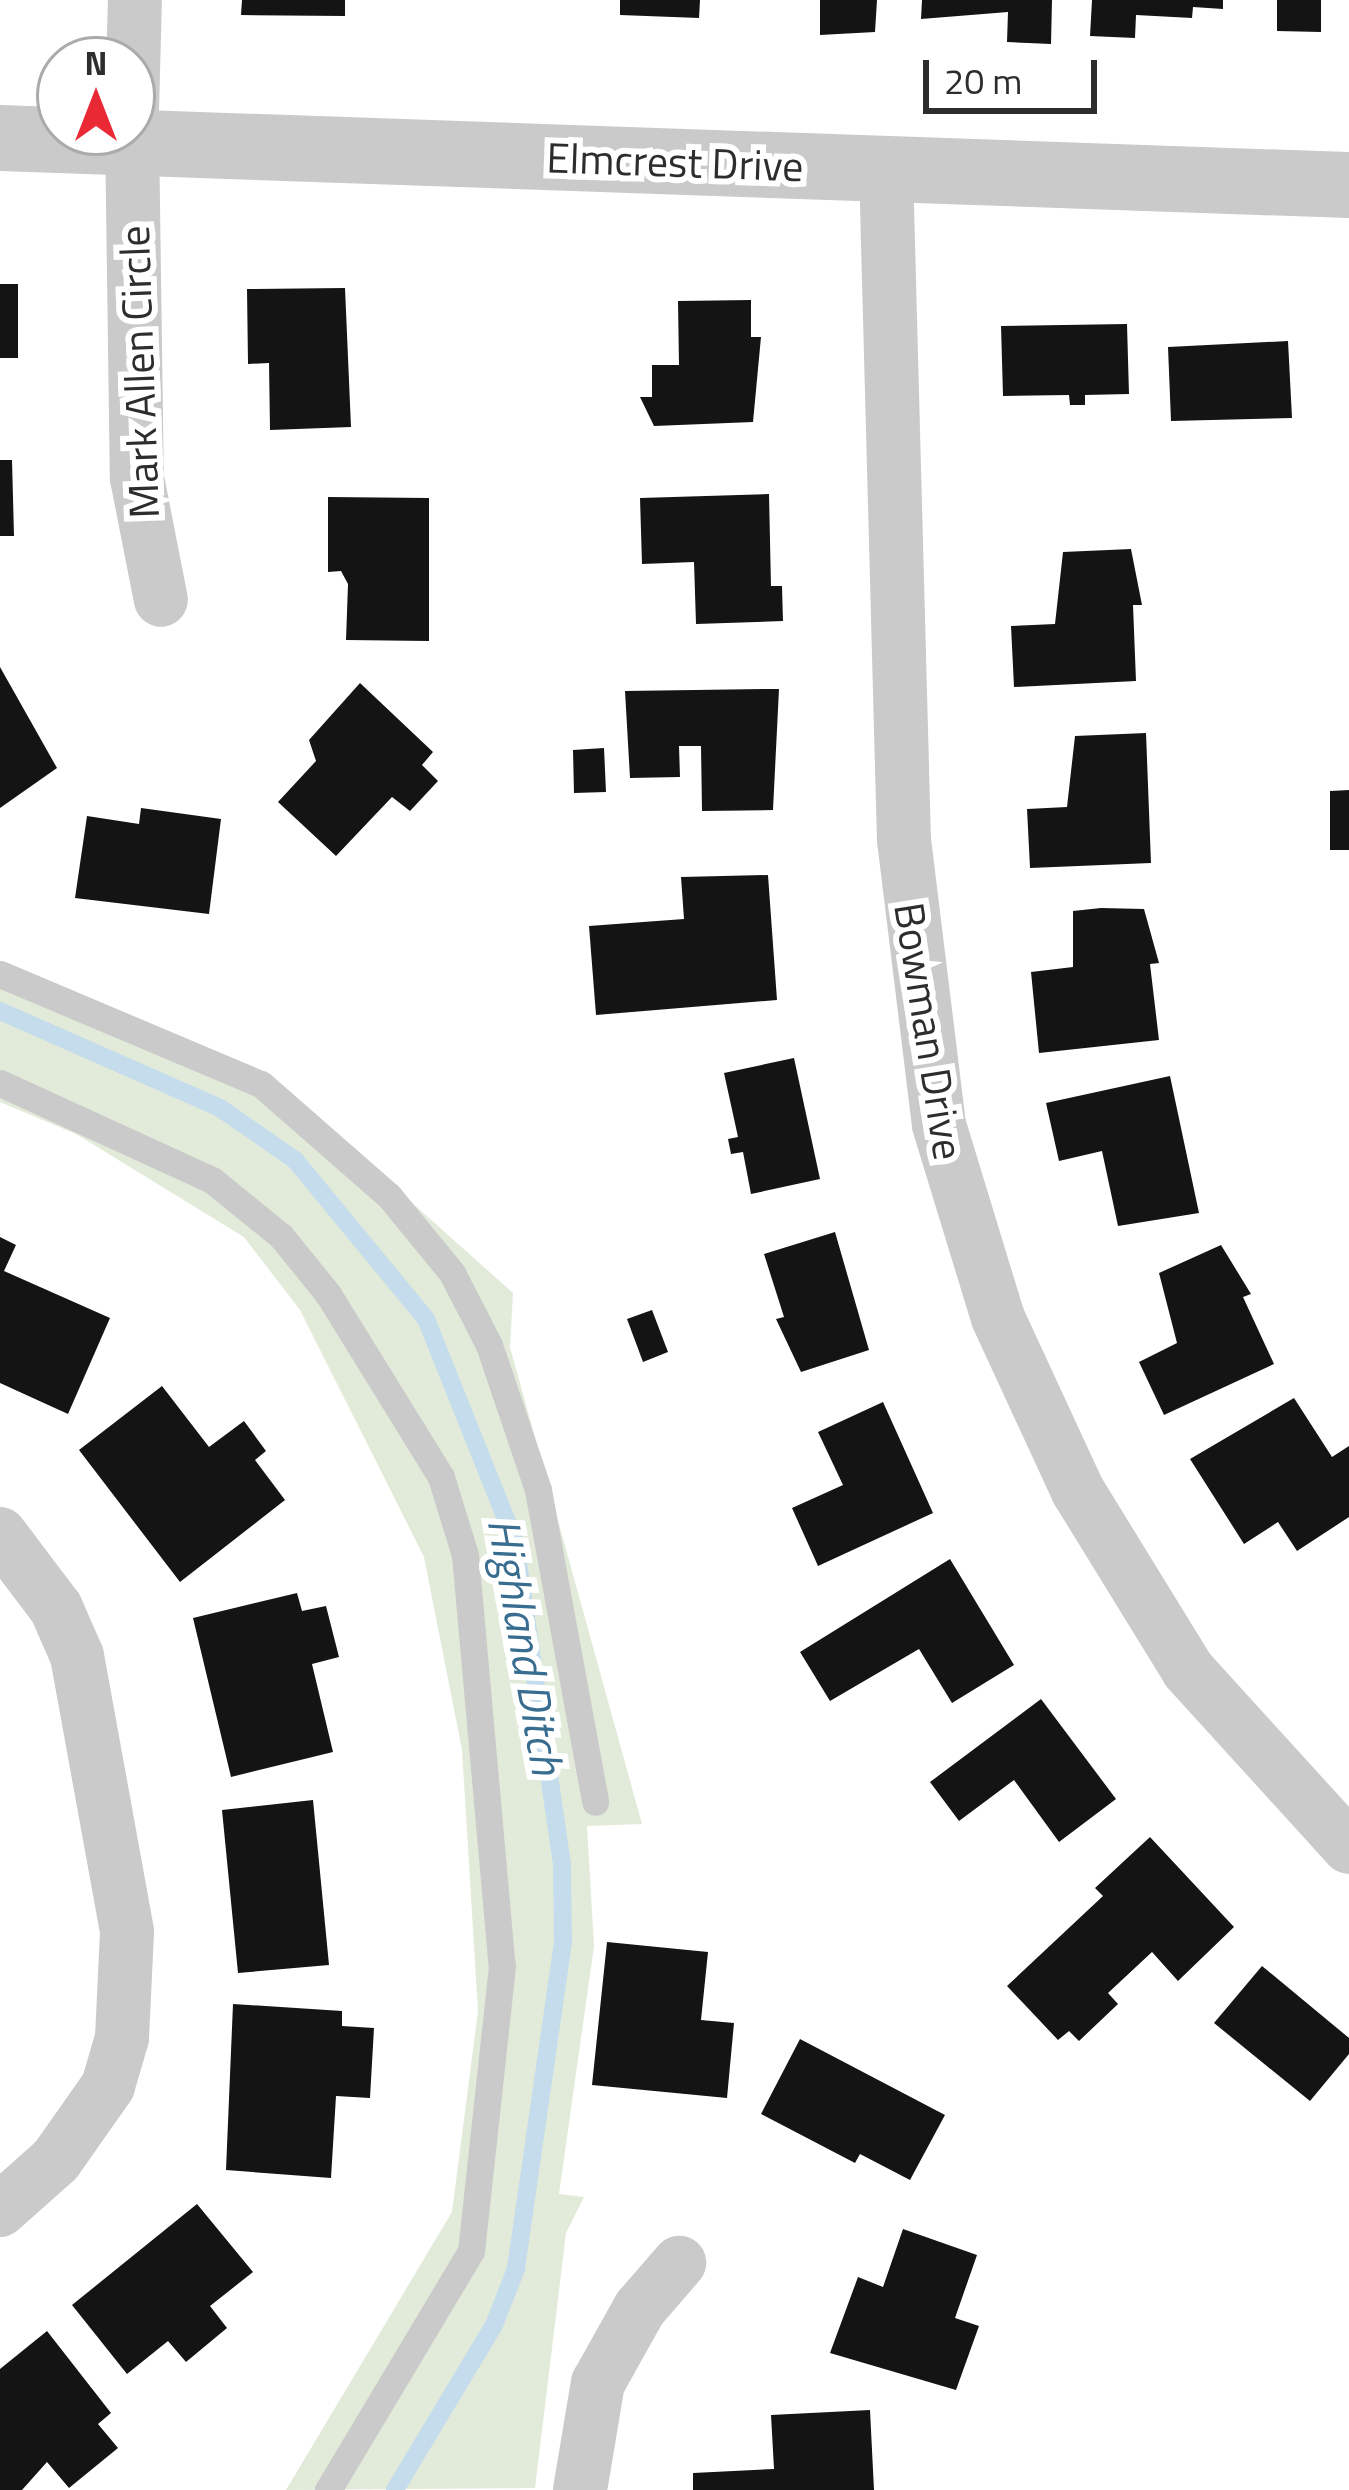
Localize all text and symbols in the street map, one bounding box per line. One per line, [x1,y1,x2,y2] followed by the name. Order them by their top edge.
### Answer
[36,36,156,156] north arrow
[929,36,1103,110] scale bar
[85,38,107,88] text: N
[944,53,1022,108] text: 20 m
[546,131,804,191] street label: Elmcrest Drive
[108,225,168,519] street label: Mark Allen Circle
[885,899,975,1163] street label: Bowman Drive
[477,1514,575,1778] water label: Highland Ditch

